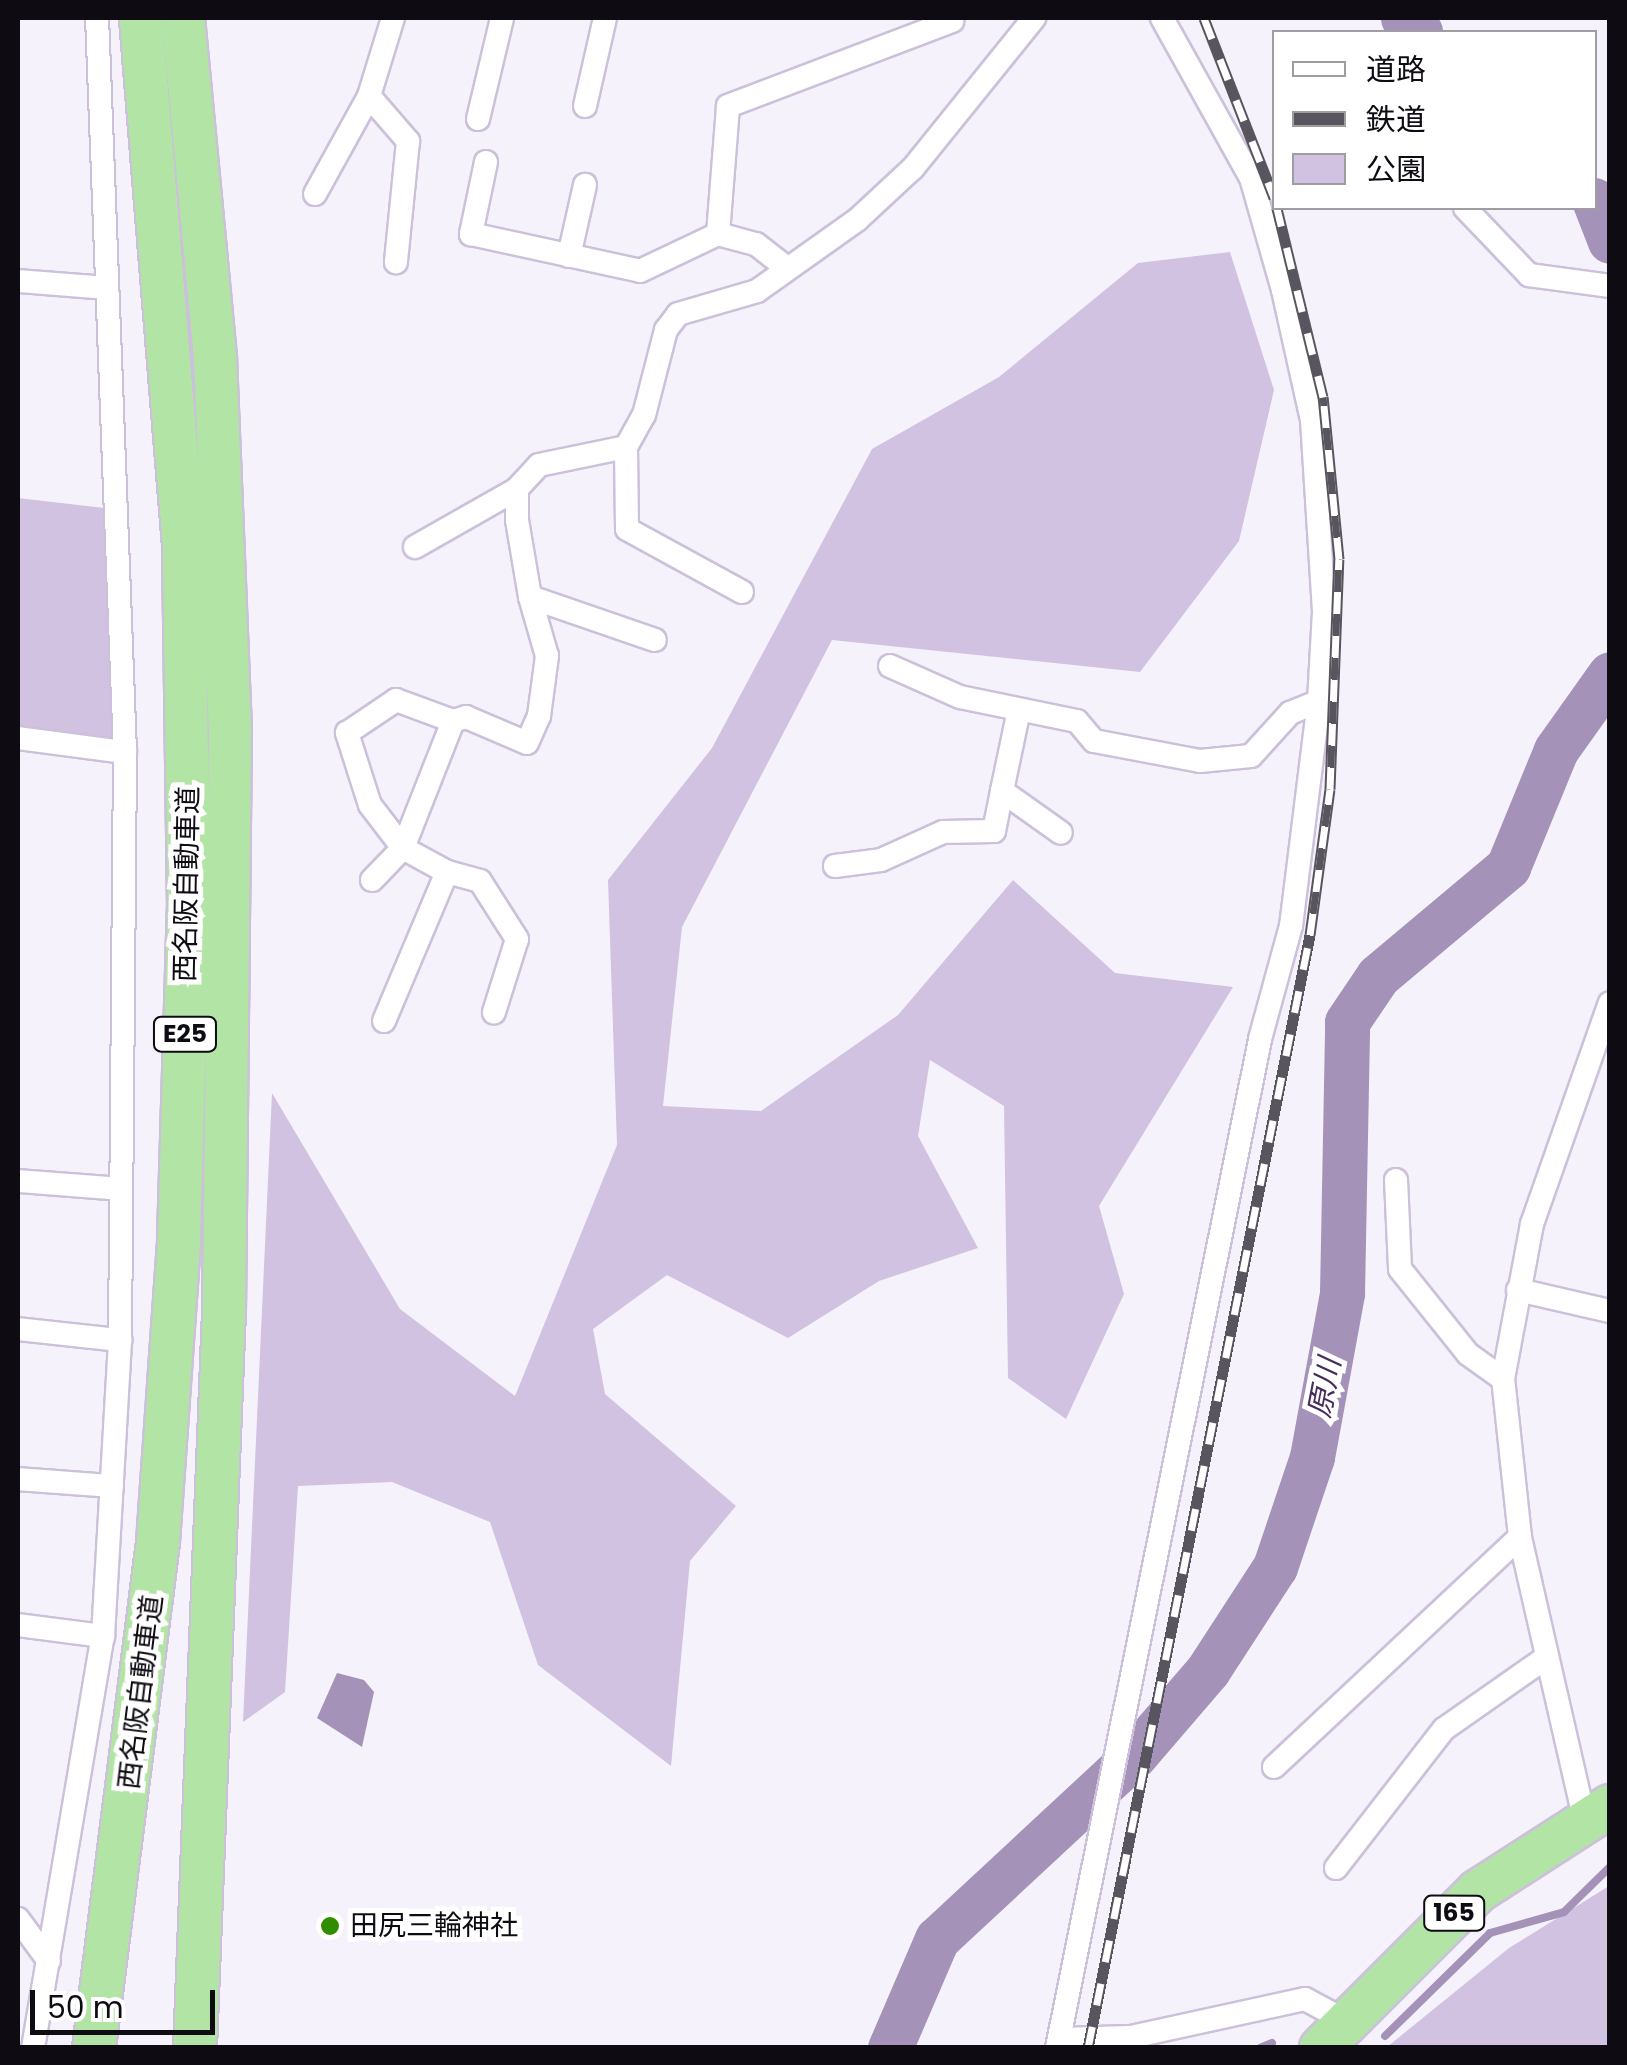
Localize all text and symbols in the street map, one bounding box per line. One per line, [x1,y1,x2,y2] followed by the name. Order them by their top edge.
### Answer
[1272,30,1597,210] legend
[1366,48,1426,91] text: 道路
[1366,98,1426,141] text: 鉄道
[1366,148,1426,191] text: 公園
[168,786,206,982] street label: 西名阪自動車道
[152,1014,218,1054] road number: E25
[1302,1355,1348,1421] water label: 原川
[112,1593,170,1791] street label: 西名阪自動車道
[1422,1893,1486,1933] road number: 165
[350,1909,518,1943] place label: 田尻三輪神社
[319,1915,341,1937] marker: 田尻三輪神社
[35,1970,220,2032] scale bar
[47,1986,124,2029] text: 50 m

